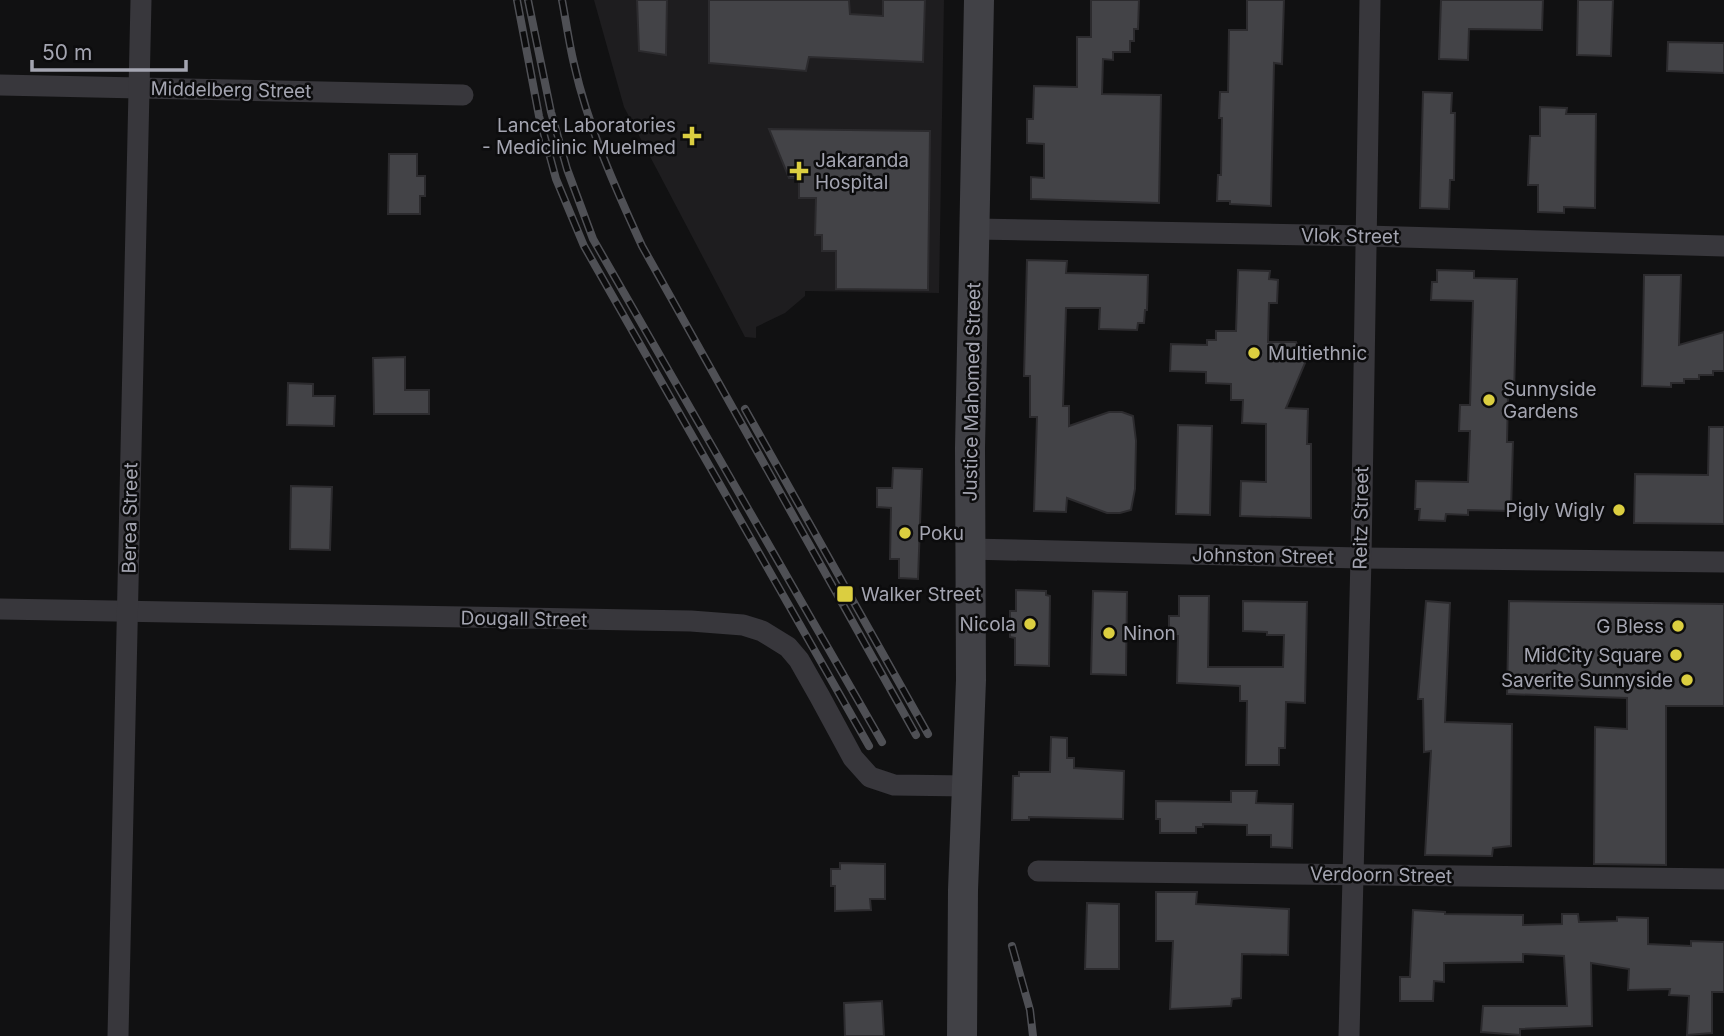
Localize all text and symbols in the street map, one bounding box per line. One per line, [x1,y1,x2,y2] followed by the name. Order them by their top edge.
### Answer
[32,28,186,72] scale bar
[42,40,92,65] text: 50 m
[150,77,312,103] street label: Middelberg Street
[482,114,676,159] place label: Lancet Laboratories - Mediclinic Muelmed
[682,126,702,146] marker: Lancet Laboratories - Mediclinic Muelmed
[815,149,909,194] place label: Jakaranda Hospital
[789,161,809,181] marker: Jakaranda Hospital
[1301,224,1399,248] street label: Vlok Street
[959,282,985,502] street label: Justice Mahomed Street
[1268,342,1367,365] place label: Multiethnic
[1246,345,1262,361] marker: Multiethnic
[1503,378,1597,423] place label: Sunnyside Gardens
[1481,392,1497,408] marker: Sunnyside Gardens
[118,462,142,574] street label: Berea Street
[1349,466,1373,570] street label: Reitz Street
[1506,499,1605,522] place label: Pigly Wigly
[1611,502,1627,518] marker: Pigly Wigly
[919,522,964,545] place label: Poku
[897,525,913,541] marker: Poku
[1192,543,1334,569] street label: Johnston Street
[861,583,981,606] place label: Walker Street
[835,584,855,604] marker: Walker Street
[460,606,588,632] street label: Dougall Street
[960,613,1016,636] place label: Nicola
[1596,615,1664,638] place label: G Bless
[1022,616,1038,632] marker: Nicola
[1670,618,1686,634] marker: G Bless
[1123,622,1176,645] place label: Ninon
[1101,625,1117,641] marker: Ninon
[1524,644,1662,667] place label: MidCity Square
[1668,647,1684,663] marker: MidCity Square
[1501,669,1673,692] place label: Saverite Sunnyside
[1679,672,1695,688] marker: Saverite Sunnyside
[1310,862,1452,888] street label: Verdoorn Street

